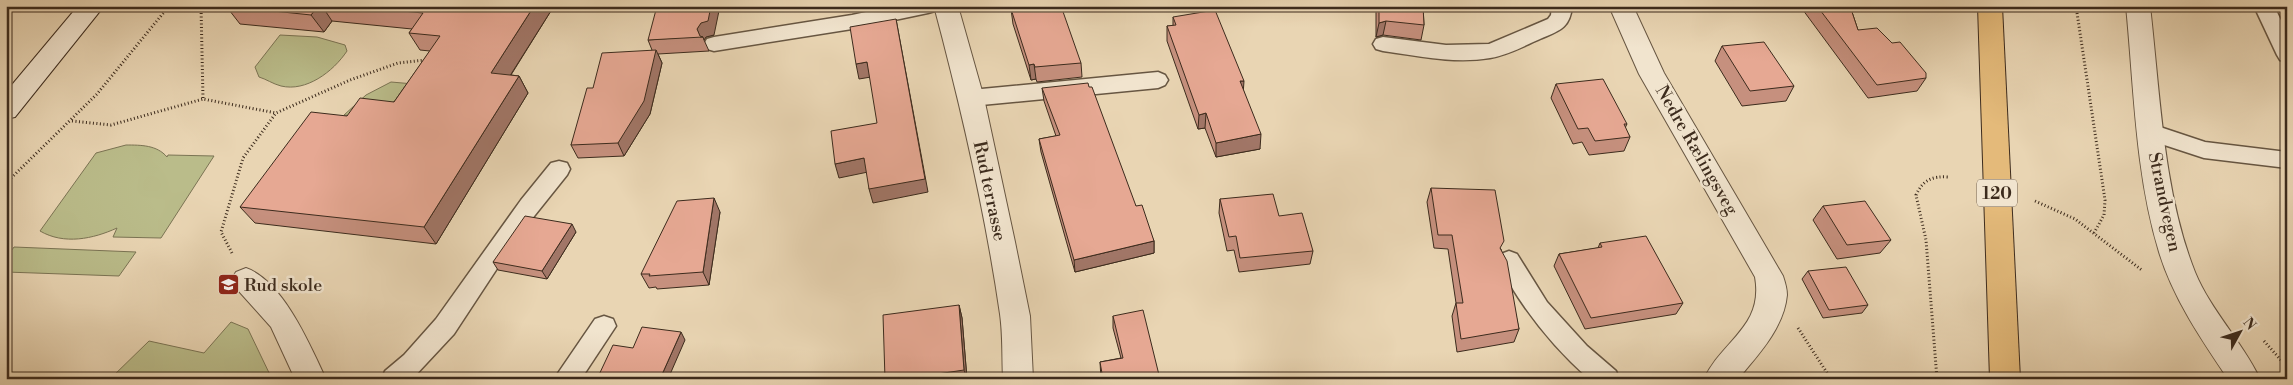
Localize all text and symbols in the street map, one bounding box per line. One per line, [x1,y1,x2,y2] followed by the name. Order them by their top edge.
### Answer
[1650,81,1743,220] street label: Nedre Rælingsveg
[968,139,1011,243] street label: Rud terrasse
[2143,150,2186,254] street label: Strandvegen
[1977,180,2017,207] road number: 120
[216,273,240,297] school or university icon: Rud skole
[244,274,322,297] place label: Rud skole
[2216,308,2266,358] north arrow
[2239,314,2260,334] text: N

